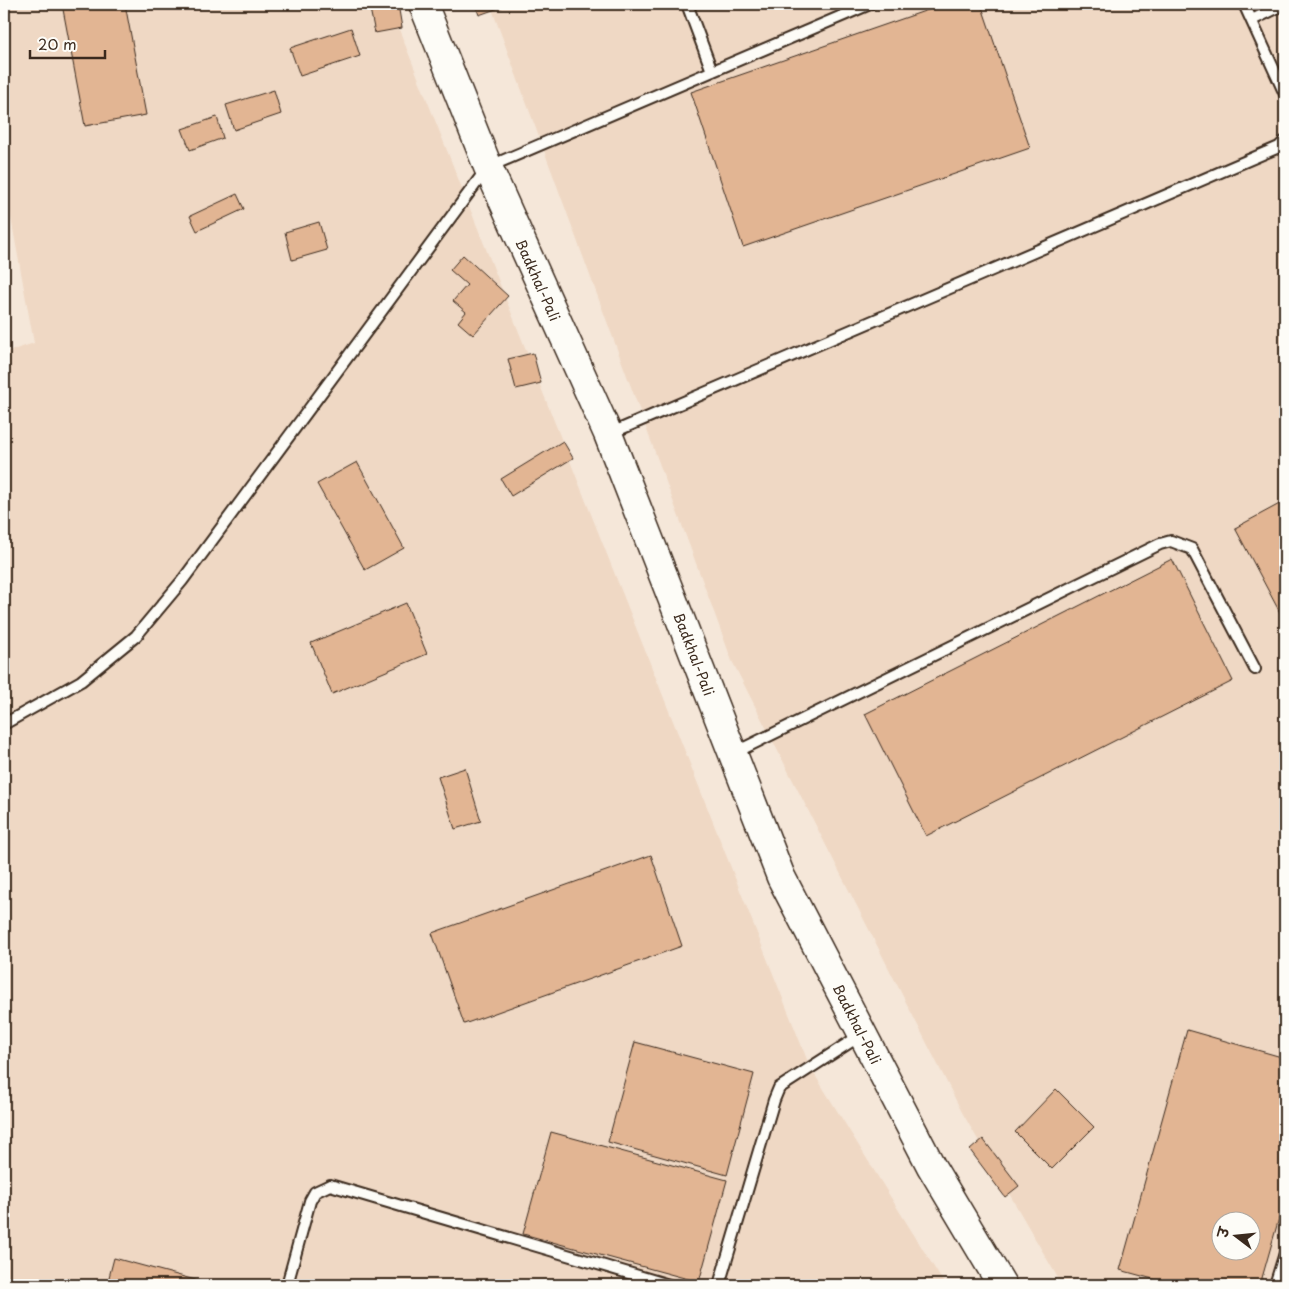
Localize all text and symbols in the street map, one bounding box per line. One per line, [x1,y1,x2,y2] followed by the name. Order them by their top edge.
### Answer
[30,28,105,60] scale bar
[38,32,77,55] text: 20 m
[511,236,565,324] street label: Badkhal-Pali
[668,609,720,699] street label: Badkhal-Pali
[828,980,886,1068] street label: Badkhal-Pali
[1212,1212,1262,1262] north arrow
[1211,1223,1235,1242] text: उ

